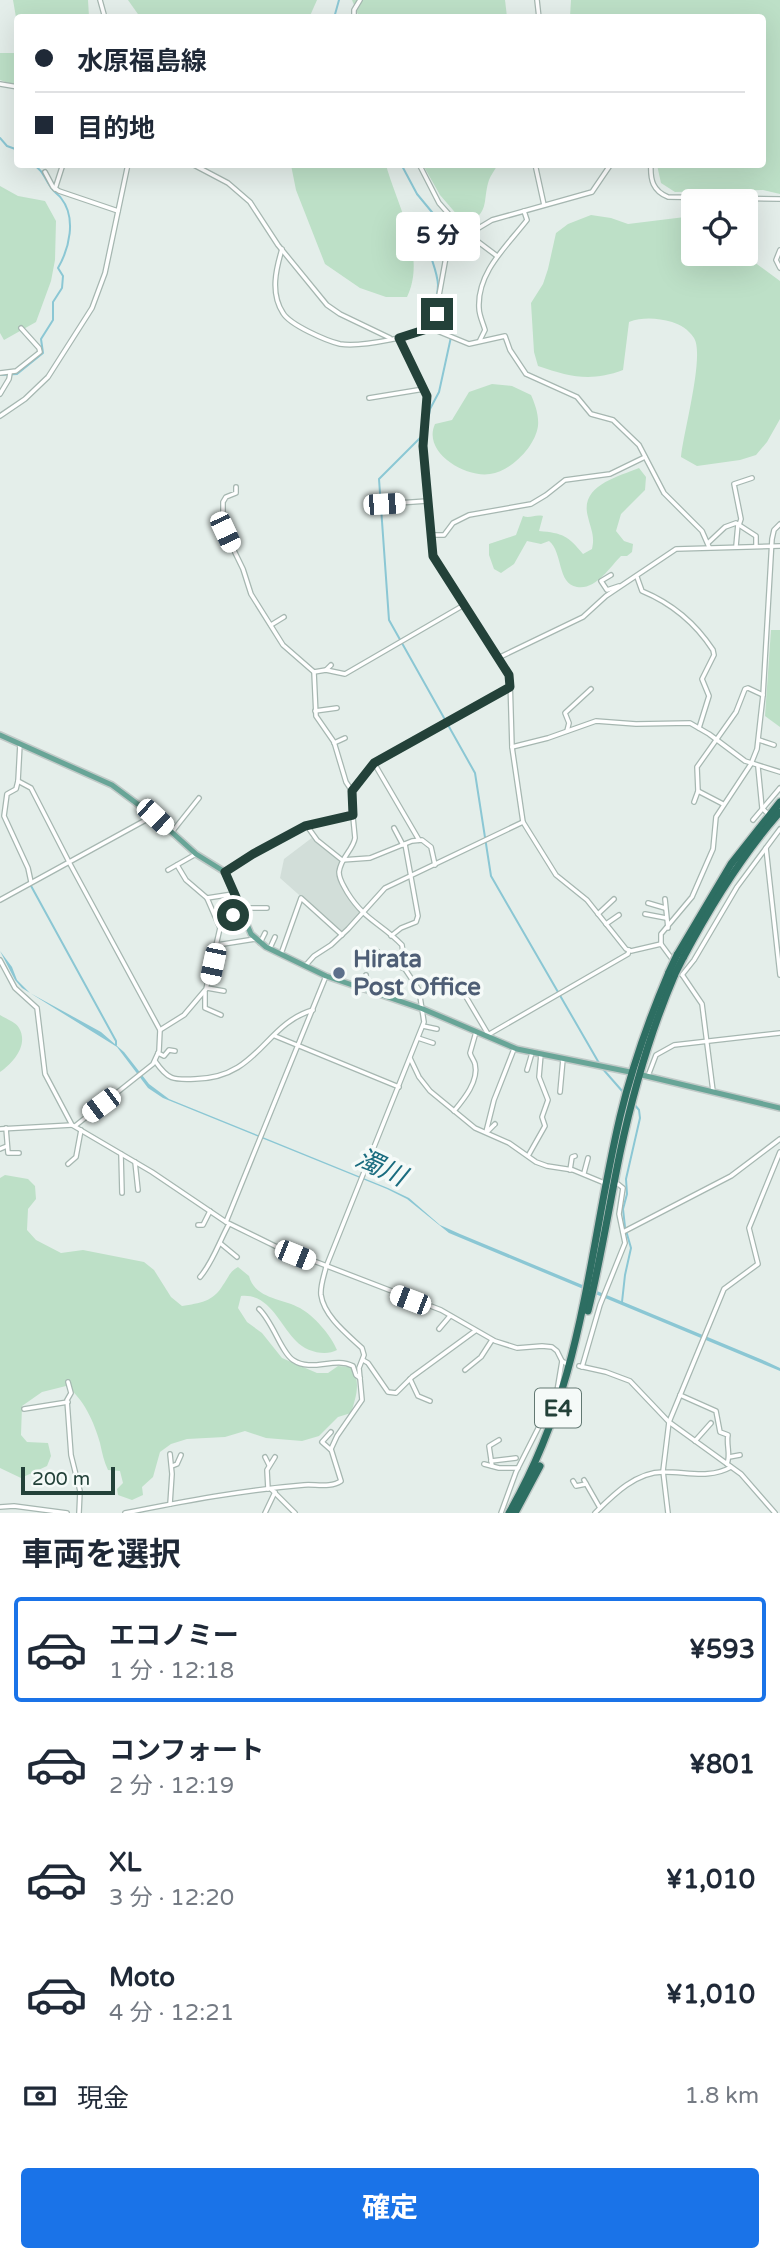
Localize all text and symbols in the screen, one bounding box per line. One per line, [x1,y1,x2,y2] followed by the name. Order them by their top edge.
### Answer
[77,46,207,77] text: 水原福島線
[77,113,155,144] text: 目的地
[681,189,758,266] map controls
[681,189,758,266] button: locate
[395,212,479,262] callout: 5 分
[416,222,460,250] text: 5 分
[421,298,453,330] route end
[363,492,406,516] car
[207,509,244,555] car
[133,795,178,839] car
[217,899,249,931] route start
[199,941,228,987] car
[353,945,481,1002] place label: Hirata Post Office
[331,965,347,981] marker: Hirata Post Office
[78,1084,125,1126] car
[351,1142,414,1194] water label: 濁川
[272,1237,319,1273] car
[387,1283,434,1317] car
[535,1388,581,1428] road number: E4
[21,1464,116,1496] scale bar
[32,1468,90,1490] text: 200 m
[21,1536,181,1574] text: 車両を選択
[25,1618,88,1681] icon: car
[109,1620,239,1651] text: エコノミー
[689,1634,755,1665] text: ¥593
[109,1657,234,1685] text: 1 分 · 12:18
[25,1733,88,1796] icon: car
[109,1735,264,1766] text: コンフォート
[689,1749,755,1780] text: ¥801
[109,1772,234,1800] text: 2 分 · 12:19
[109,1847,141,1878] text: XL
[25,1848,88,1911] icon: car
[666,1864,755,1895] text: ¥1,010
[109,1884,234,1912] text: 3 分 · 12:20
[109,1962,175,1993] text: Moto
[25,1963,88,2026] icon: car
[666,1979,755,2010] text: ¥1,010
[109,1999,234,2027] text: 4 分 · 12:21
[21,2077,59,2115] icon: cash
[685,2082,759,2110] text: 1.8 km
[77,2083,129,2114] text: 現金
[21,2168,759,2248] button: 確定

